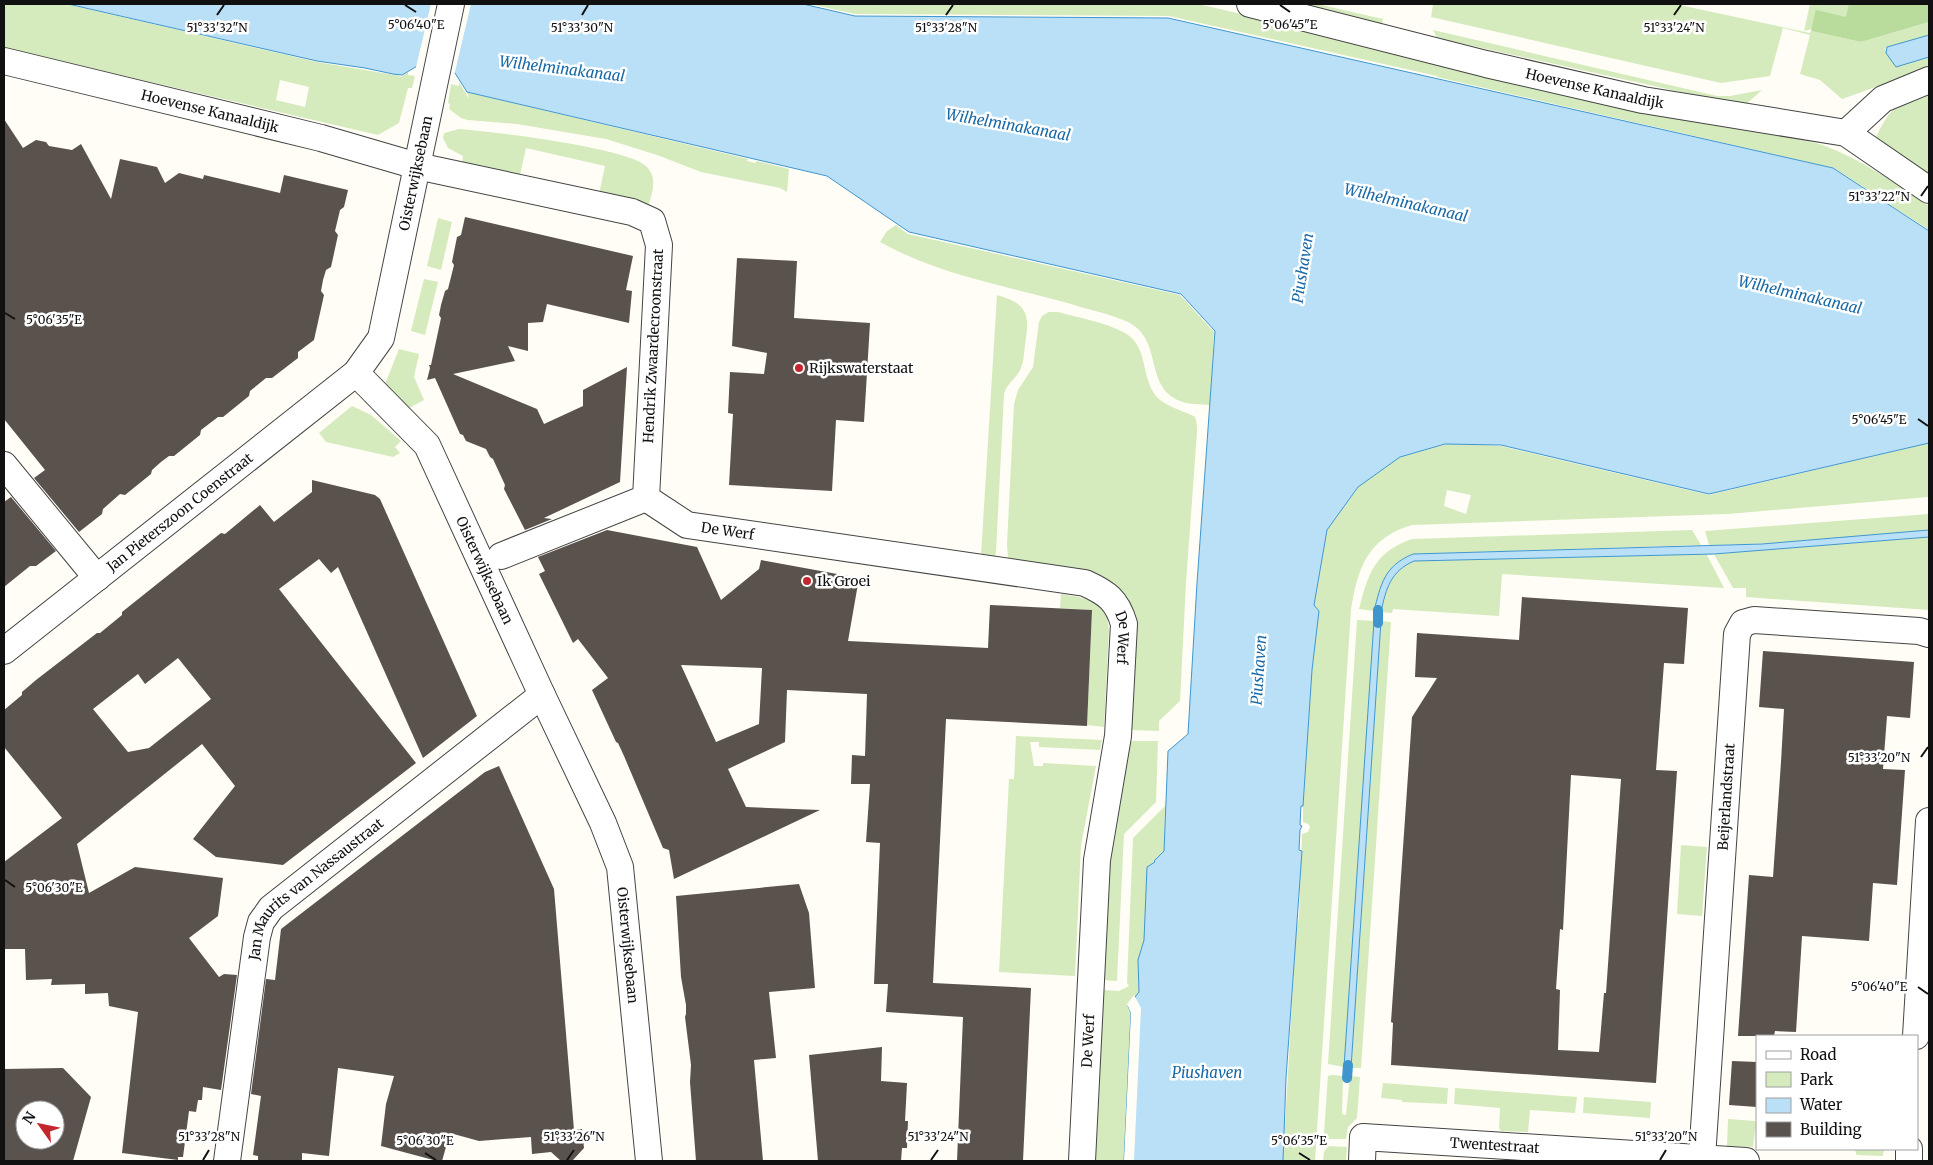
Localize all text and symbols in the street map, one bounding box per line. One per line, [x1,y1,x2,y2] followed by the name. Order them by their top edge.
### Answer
[388,17,445,32] text: 5°06'40"E
[1263,17,1318,32] text: 5°06'45"E
[186,20,248,35] text: 51°33'32"N
[551,20,614,35] text: 51°33'30"N
[915,20,978,35] text: 51°33'28"N
[1644,20,1705,35] text: 51°33'24"N
[498,51,626,86] water label: Wilhelminakanaal
[1524,64,1665,112] street label: Hoevense Kanaaldijk
[139,86,281,136] street label: Hoevense Kanaaldijk
[944,104,1072,145] water label: Wilhelminakanaal
[395,114,436,232] street label: Oisterwijksebaan
[1342,179,1470,226] water label: Wilhelminakanaal
[1848,189,1911,204] text: 51°33'22"N
[1288,232,1317,304] water label: Piushaven
[639,248,667,444] street label: Hendrik Zwaardecroonstraat
[1736,271,1864,318] water label: Wilhelminakanaal
[26,312,82,327] text: 5°06'35"E
[809,359,914,377] place label: Rijkswaterstaat
[793,362,805,374] marker: Rijkswaterstaat
[1852,412,1907,427] text: 5°06'45"E
[102,449,257,576] street label: Jan Pieterszoon Coenstraat
[452,513,517,627] street label: Oisterwijksebaan
[700,518,756,544] street label: De Werf
[817,572,871,590] place label: Ik Groei
[801,575,813,587] marker: Ik Groei
[1111,608,1133,666] street label: De Werf
[1247,634,1270,706] water label: Piushaven
[1714,742,1739,851] street label: Beijerlandstraat
[1848,750,1911,765] text: 51°33'20"N
[245,814,387,962] street label: Jan Maurits van Nassaustraat
[25,880,83,895] text: 5°06'30"E
[613,886,642,1004] street label: Oisterwijksebaan
[1851,979,1908,994] text: 5°06'40"E
[1078,1013,1098,1068] street label: De Werf
[1756,1035,1918,1150] legend
[1800,1045,1836,1064] text: Road
[1172,1063,1242,1082] water label: Piushaven
[1800,1070,1834,1089] text: Park
[1799,1095,1843,1114] text: Water
[15,1100,65,1150] north arrow
[19,1108,40,1127] text: N
[1800,1120,1862,1139] text: Building
[178,1129,241,1144] text: 51°33'28"N
[543,1129,605,1144] text: 51°33'26"N
[908,1129,969,1144] text: 51°33'24"N
[1635,1129,1698,1144] text: 51°33'20"N
[396,1133,454,1148] text: 5°06'30"E
[1271,1133,1327,1148] text: 5°06'35"E
[1449,1133,1541,1157] street label: Twentestraat

